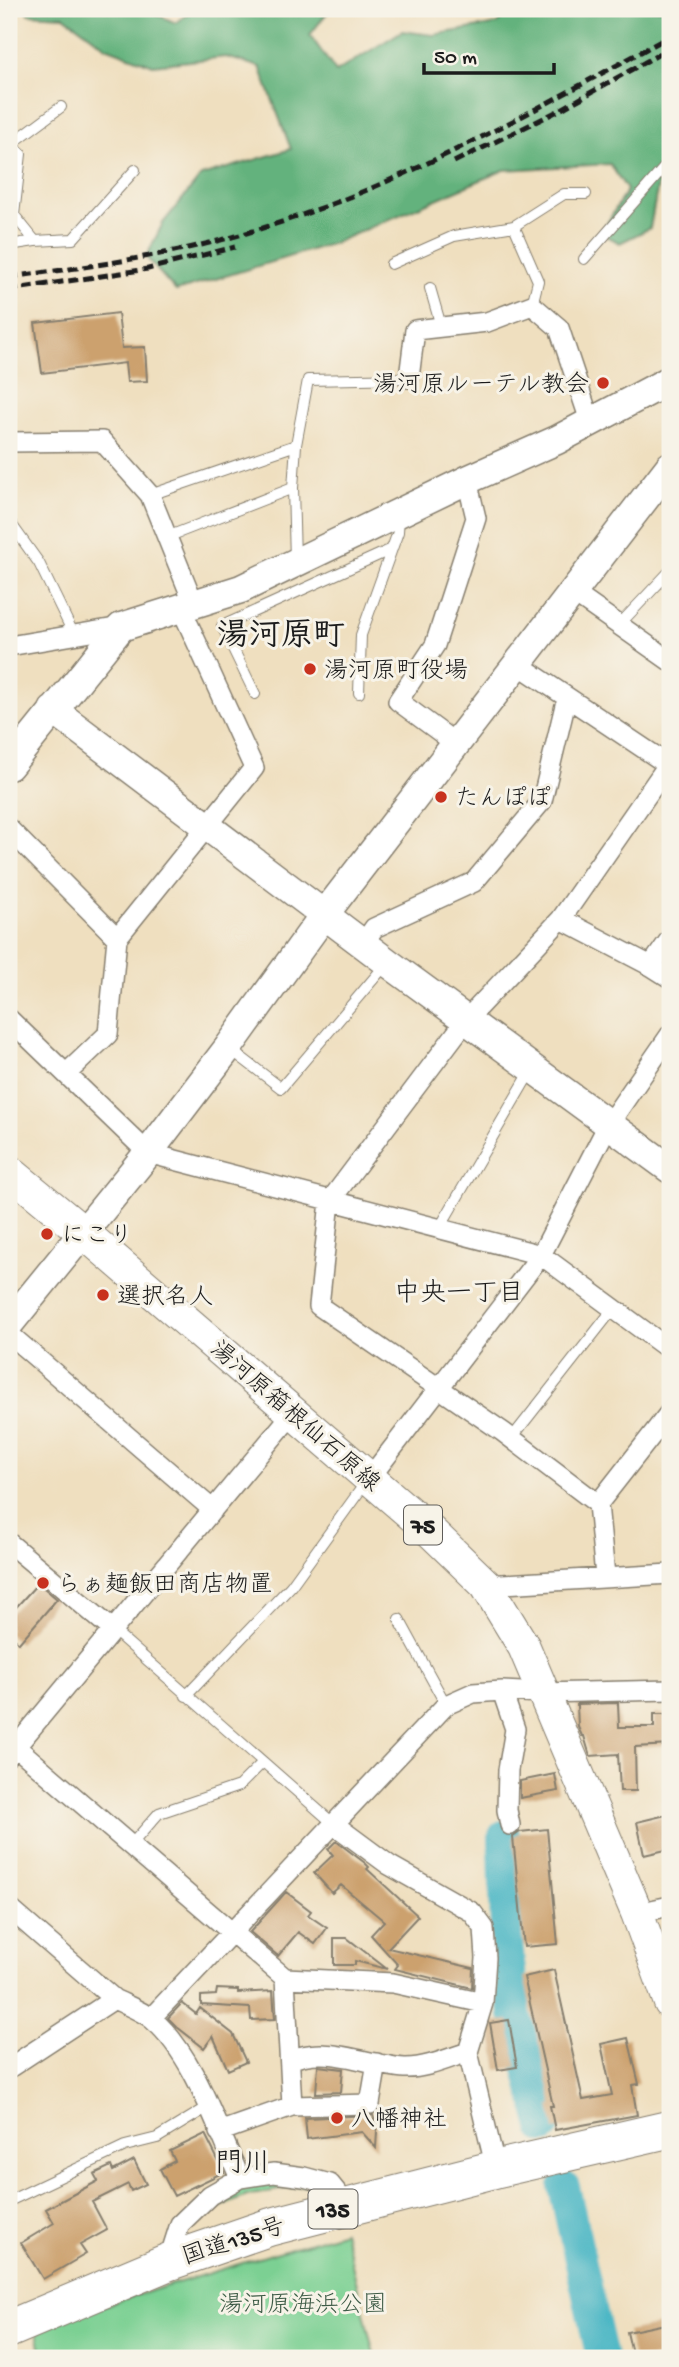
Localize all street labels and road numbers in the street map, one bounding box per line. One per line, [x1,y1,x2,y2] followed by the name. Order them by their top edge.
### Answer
[203,1335,385,1499] street label: 湯河原箱根仙石原線
[404,1506,442,1544] road number: 75
[308,2190,358,2228] road number: 135
[179,2212,289,2274] street label: 国道135号

